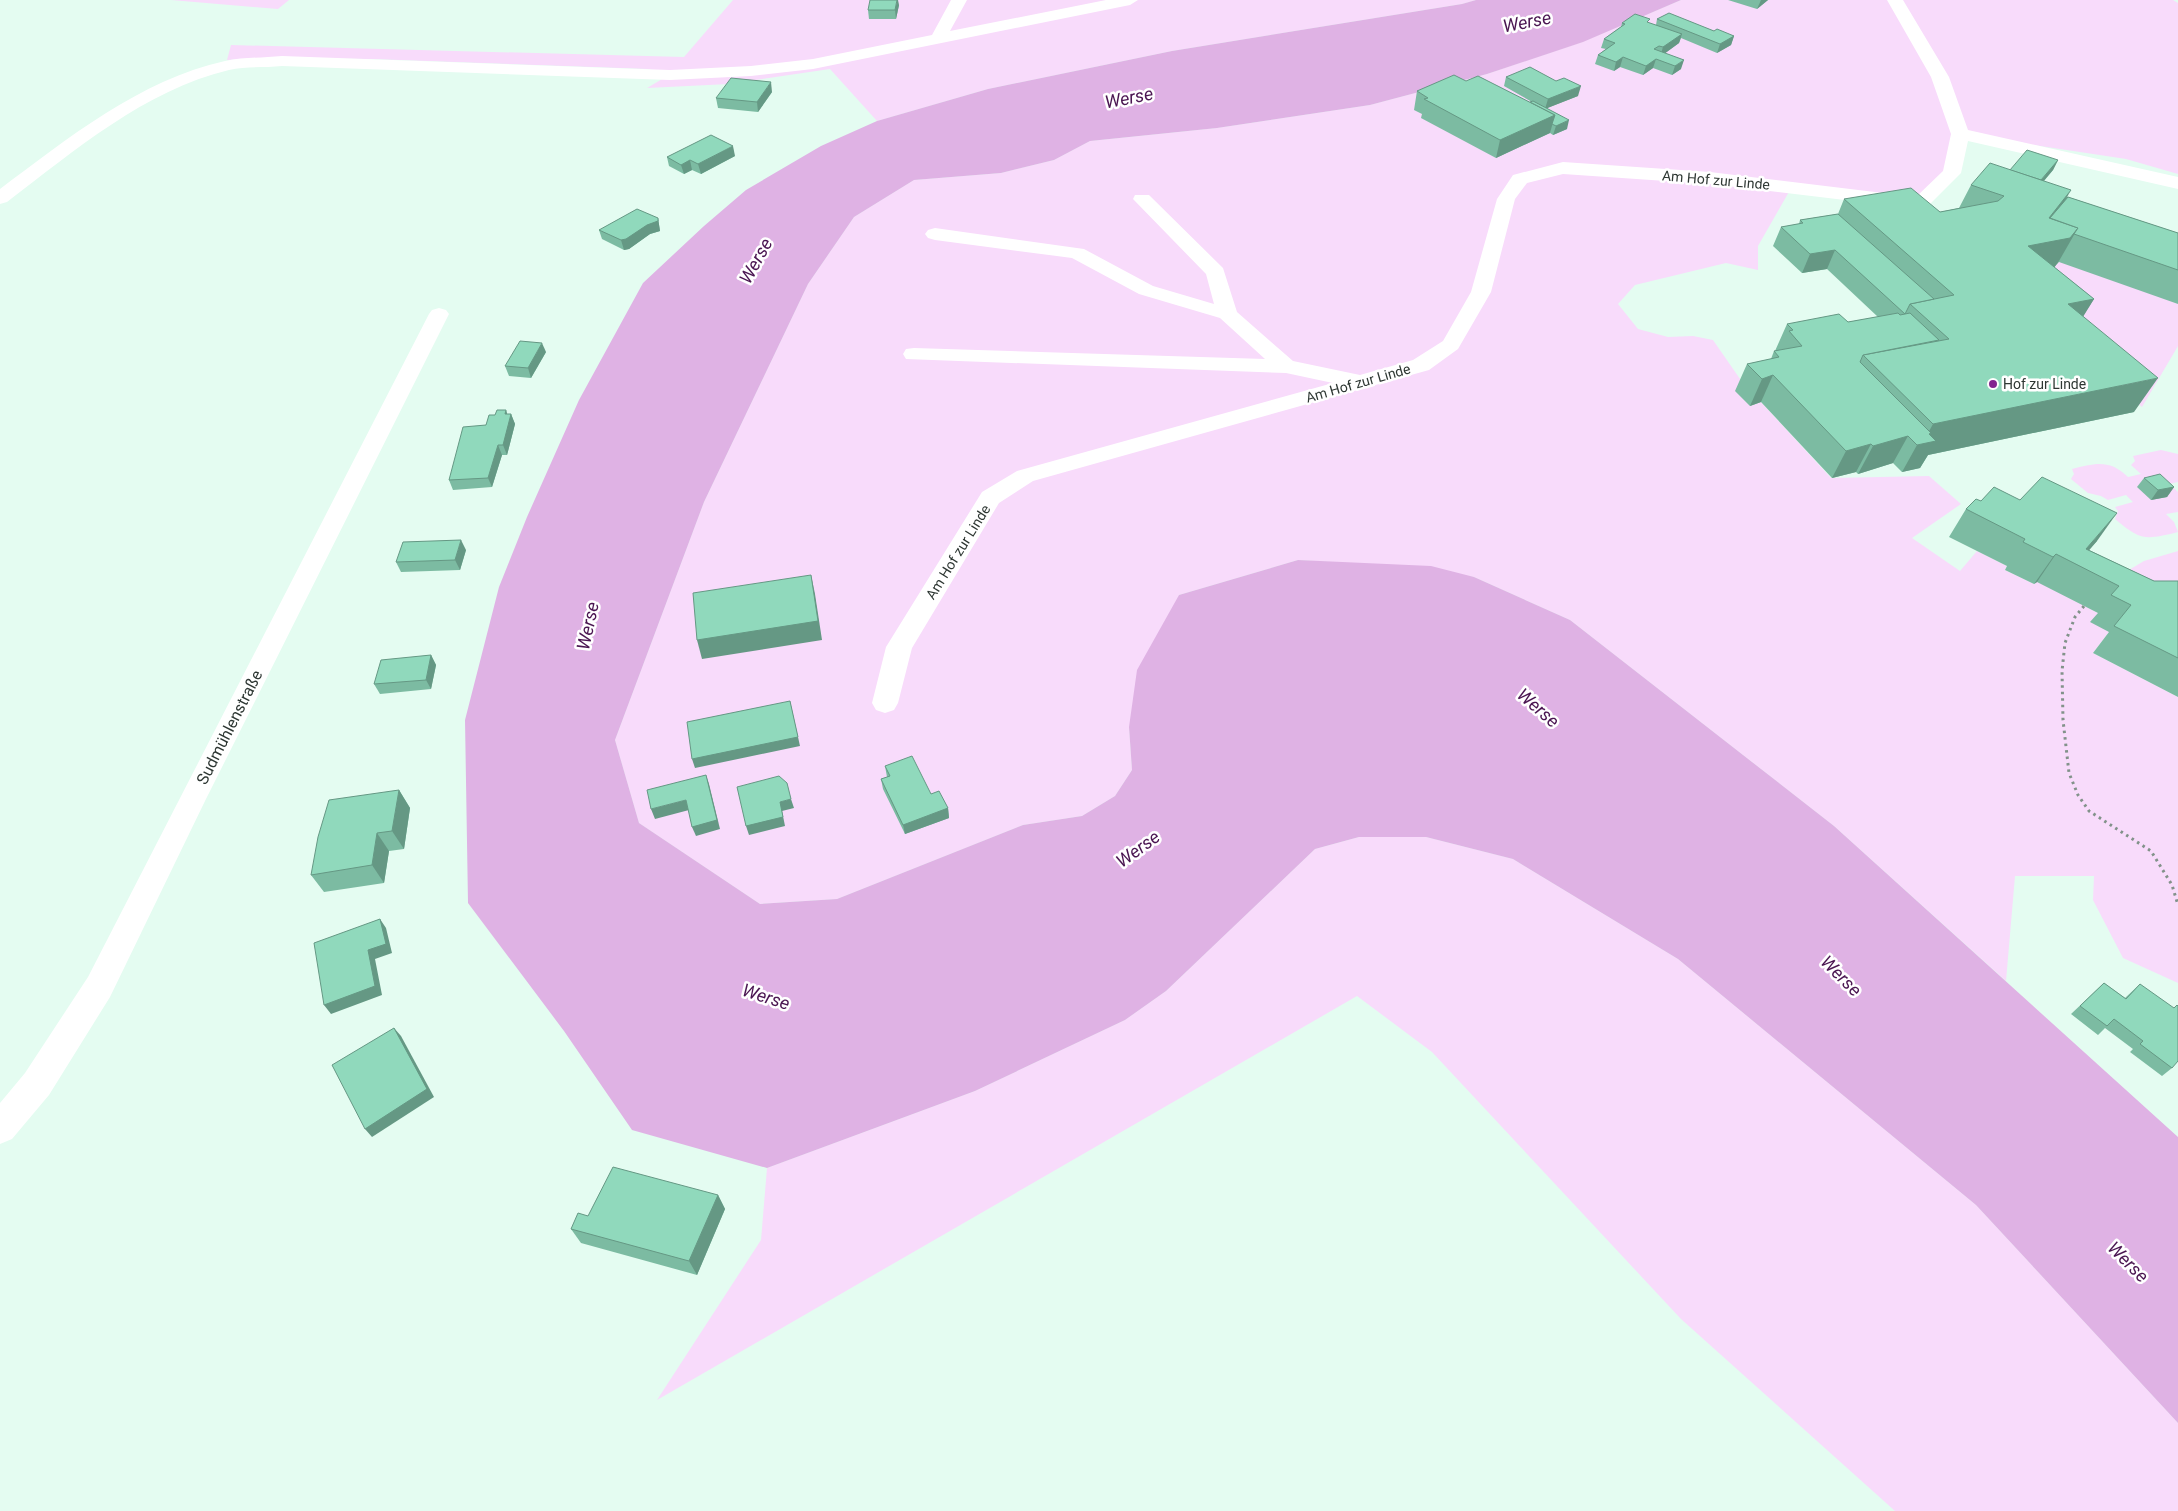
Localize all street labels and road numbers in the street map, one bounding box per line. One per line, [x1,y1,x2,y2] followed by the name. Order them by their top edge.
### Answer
[1661,167,1771,193] street label: Am Hof zur Linde
[1304,360,1412,406] street label: Am Hof zur Linde
[923,502,993,602] street label: Am Hof zur Linde
[192,667,266,787] street label: Sudmühlenstraße

